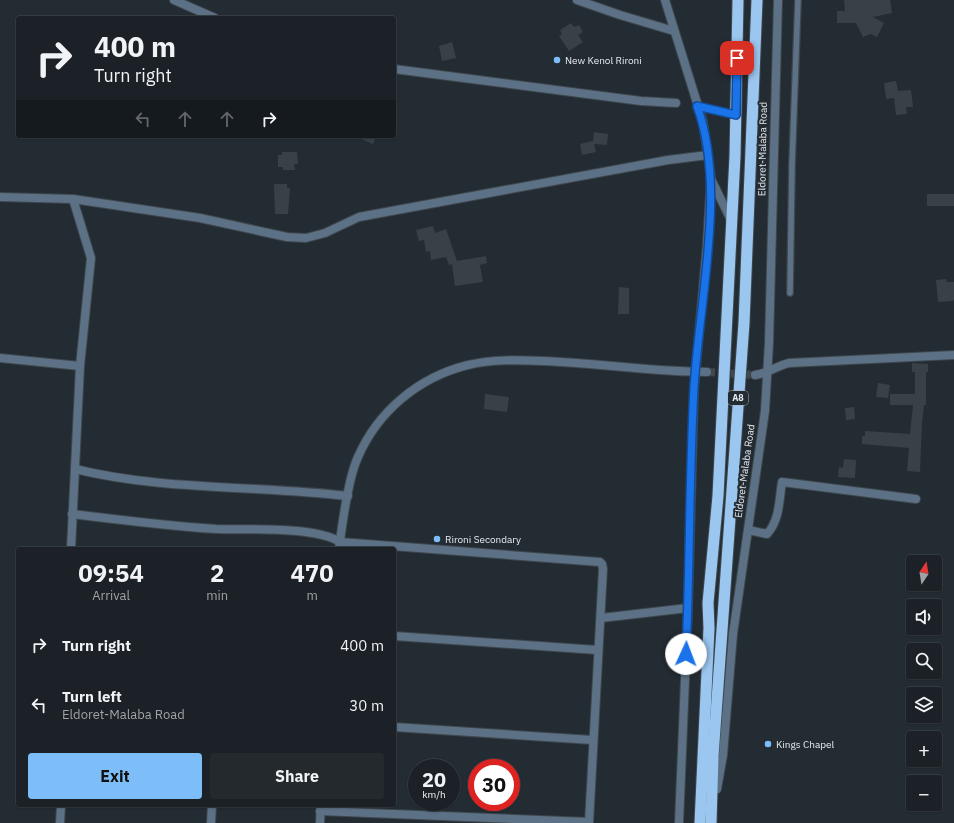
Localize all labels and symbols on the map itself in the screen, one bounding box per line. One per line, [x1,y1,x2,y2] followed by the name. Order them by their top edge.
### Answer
[720,41,754,75] pin
[565,54,642,67] place label: New Kenol Rironi
[552,55,562,65] marker: New Kenol Rironi
[755,102,770,196] street label: Eldoret-Malaba Road
[728,391,748,405] road number: A8
[731,423,757,519] street label: Eldoret-Malaba Road
[445,533,521,546] place label: Rironi Secondary
[432,534,442,544] marker: Rironi Secondary
[906,555,942,591] north arrow
[665,633,707,675] position arrow
[776,738,835,751] place label: Kings Chapel
[763,739,773,749] marker: Kings Chapel
[468,759,520,811] speed limit sign: 30

